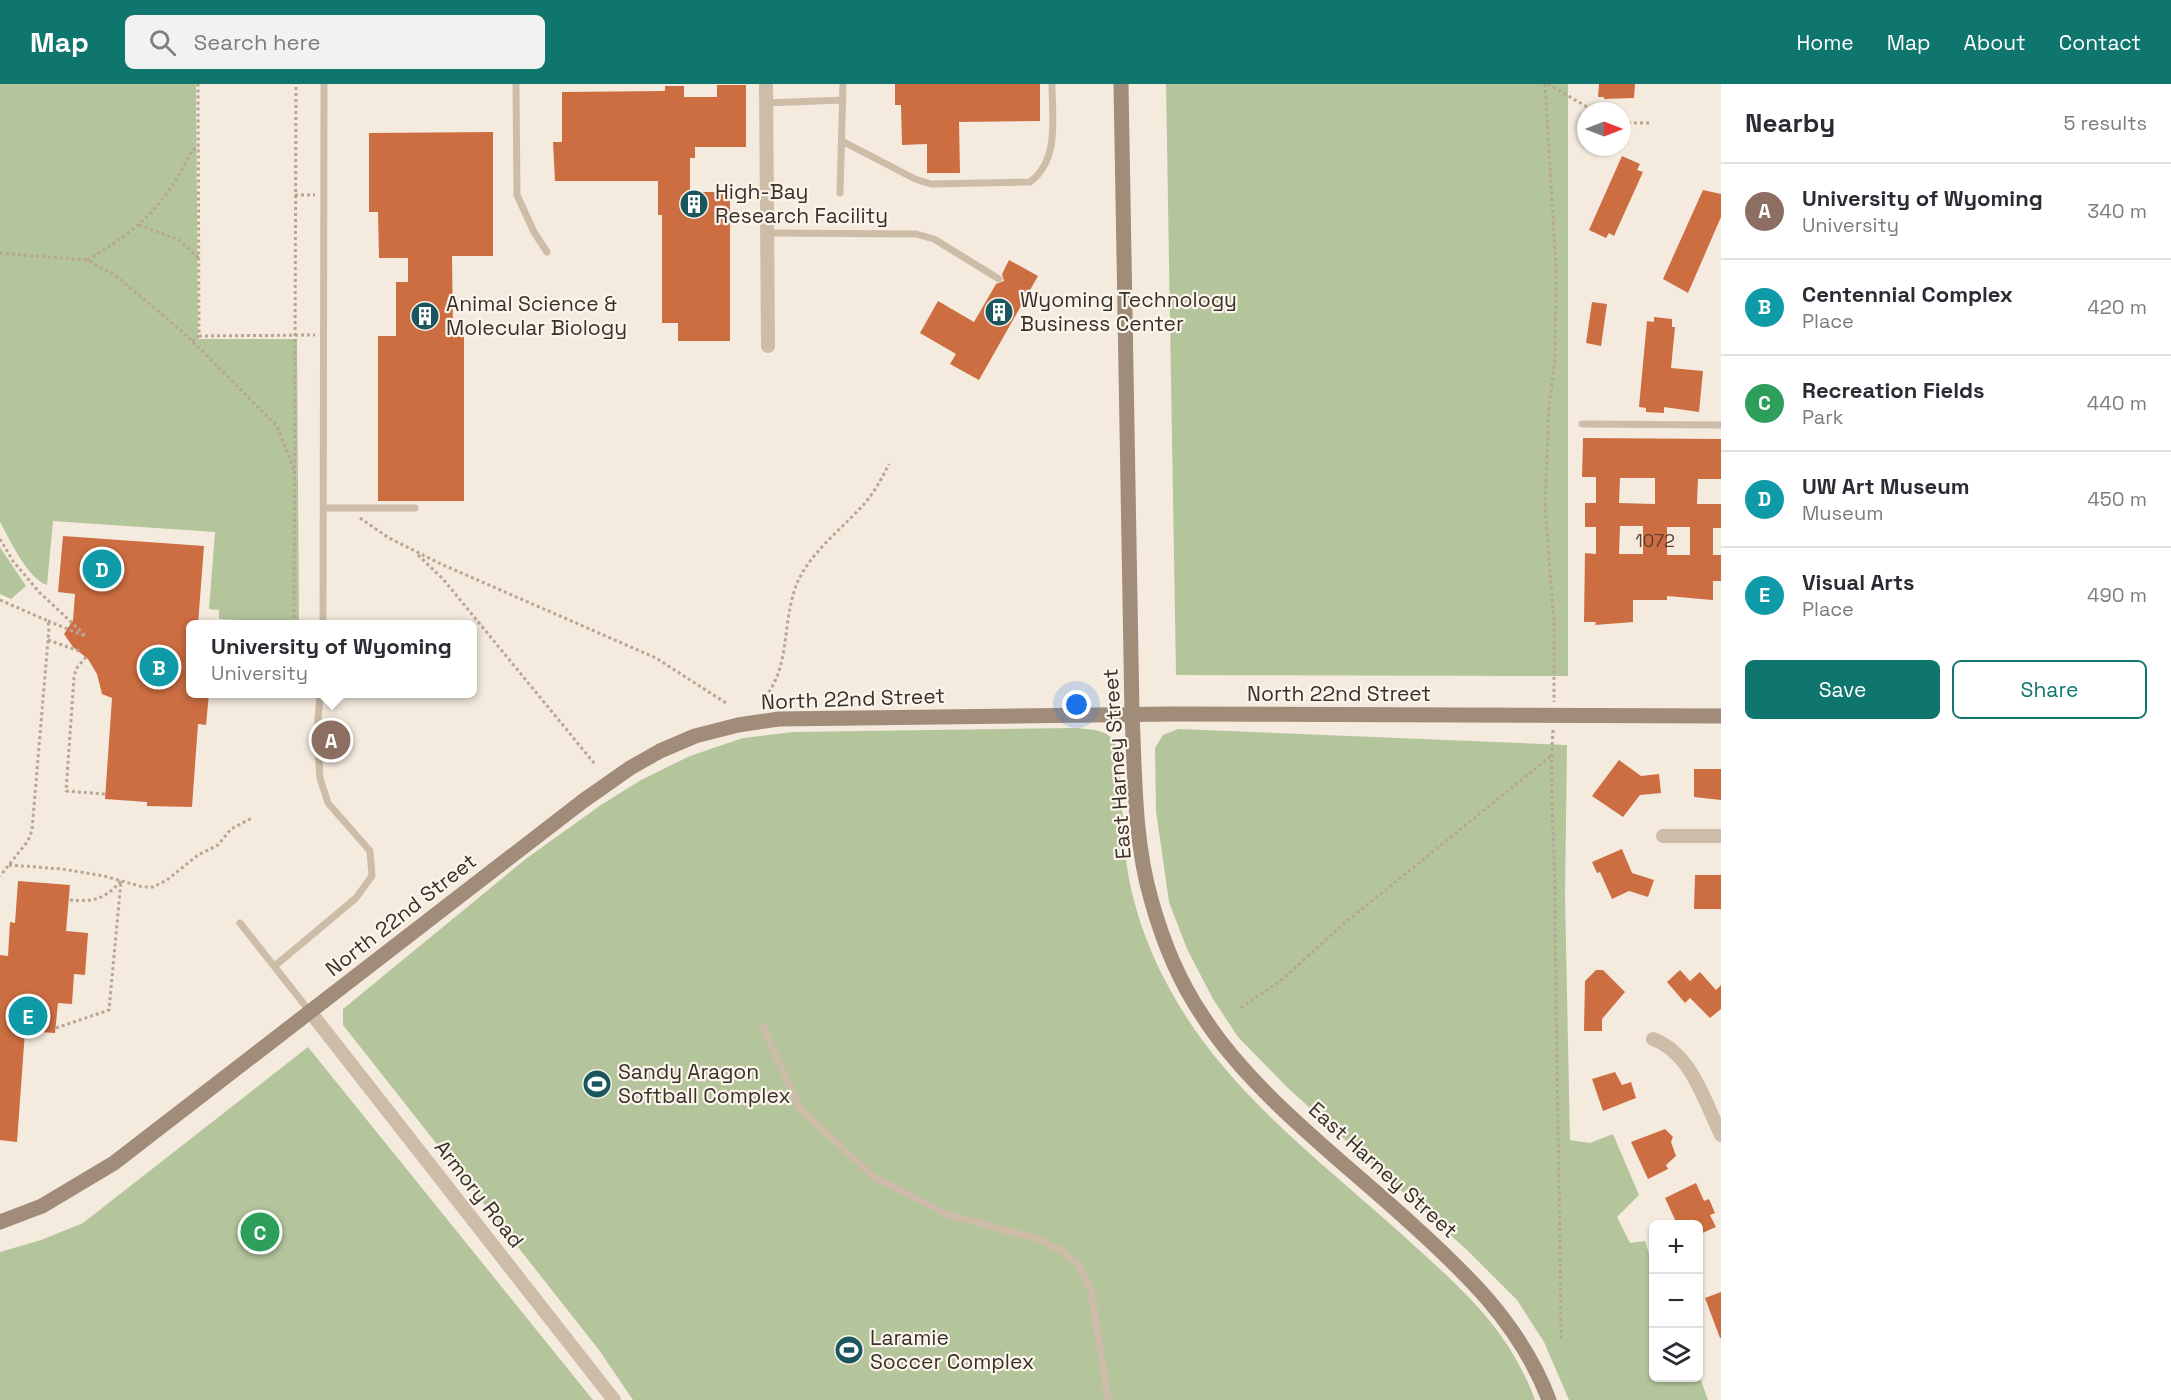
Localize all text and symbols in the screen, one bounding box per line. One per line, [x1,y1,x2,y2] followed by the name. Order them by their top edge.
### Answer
[125,15,545,69] search box
[30,24,89,60] text: Map
[146,26,179,59] icon: search
[194,28,321,56] text: Search here
[1796,29,1854,56] text: Home
[1887,29,1931,56] text: Map
[1964,29,2026,56] text: About
[2059,29,2141,56] text: Contact
[1577,102,1631,156] north arrow
[1745,106,1835,140] text: Nearby
[2063,110,2147,136] text: 5 results
[715,178,888,229] place label: High-Bay Research Facility
[1802,184,2043,212] text: University of Wyoming
[678,188,710,220] building icon: High-Bay Research Facility
[1758,198,1771,224] text: A
[2087,198,2147,224] text: 340 m
[1802,212,1899,238] text: University
[1802,280,2013,308] text: Centennial Complex
[1020,286,1237,337] place label: Wyoming Technology Business Center
[446,290,627,341] place label: Animal Science & Molecular Biology
[1758,294,1771,320] text: B
[2087,294,2147,320] text: 420 m
[983,296,1015,328] building icon: Wyoming Technology Business Center
[409,300,441,332] building icon: Animal Science & Molecular Biology
[1802,308,1854,334] text: Place
[1802,376,1985,404] text: Recreation Fields
[1758,390,1771,416] text: C
[2087,390,2147,416] text: 440 m
[1802,404,1844,430] text: Park
[1802,472,1970,500] text: UW Art Museum
[1758,486,1771,512] text: D
[2087,486,2147,512] text: 450 m
[1802,500,1883,526] text: Museum
[1635,529,1675,552] house number: 1072
[82,546,122,592] pin: D
[1802,568,1915,596] text: Visual Arts
[1759,582,1770,608] text: E
[2087,582,2147,608] text: 490 m
[1802,596,1854,622] text: Place
[186,620,477,698] popup
[211,632,452,660] text: University of Wyoming
[140,644,178,690] pin: B
[211,660,308,686] text: University
[1745,660,1940,719] button: Save
[1952,660,2147,719] button: Share
[1096,668,1137,860] street label: East Harney Street
[1247,680,1431,707] street label: North 22nd Street
[761,682,945,715] street label: North 22nd Street
[1062,690,1091,719] your location
[312,718,350,762] pin: A
[320,847,482,982] street label: North 22nd Street
[9,994,48,1038] pin: E
[618,1058,791,1109] place label: Sandy Aragon Softball Complex
[581,1068,613,1100] sports icon: Sandy Aragon Softball Complex
[1303,1096,1463,1244] street label: East Harney Street
[429,1134,530,1253] street label: Armory Road
[240,1210,280,1254] pin: C
[1649,1220,1703,1382] map controls
[1649,1220,1703,1274] button: +
[1649,1274,1703,1328] button: −
[870,1324,1034,1375] place label: Laramie Soccer Complex
[1649,1328,1703,1382] button: layers
[833,1334,865,1366] sports icon: Laramie Soccer Complex

